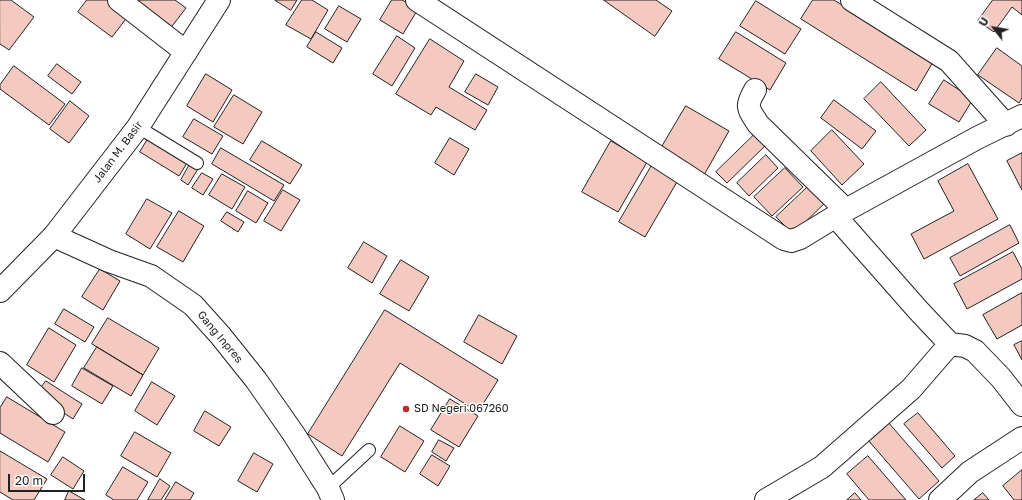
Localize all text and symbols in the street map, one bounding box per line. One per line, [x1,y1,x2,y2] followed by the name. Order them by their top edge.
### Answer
[974,8,1014,48] north arrow
[976,15,991,28] text: U
[91,119,145,185] street label: Jalan M. Basir
[194,308,246,366] street label: Gang Inpres
[414,402,509,416] place label: SD Negeri 067260
[401,404,411,414] marker: SD Negeri 067260
[10,466,87,492] scale bar
[15,473,43,488] text: 20 m

